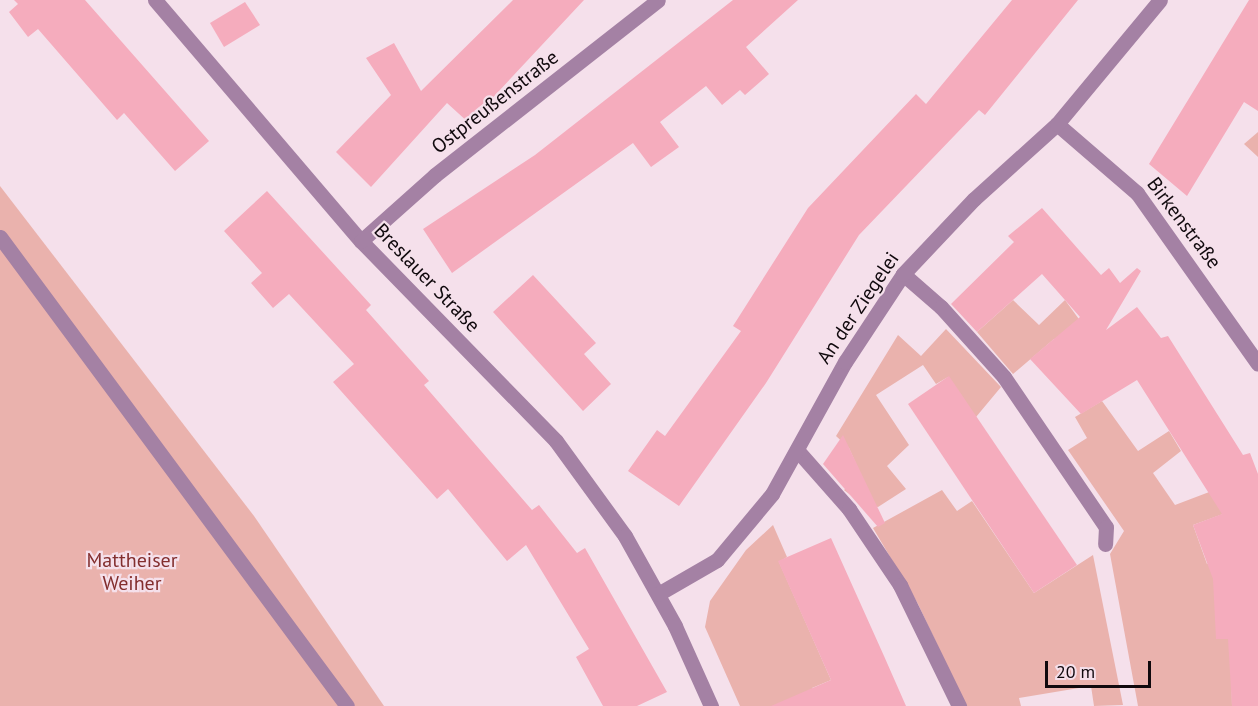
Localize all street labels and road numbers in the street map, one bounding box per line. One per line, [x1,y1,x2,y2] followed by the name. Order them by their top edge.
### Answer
[427,45,563,159] street label: Ostpreußenstraße
[1142,173,1226,273] street label: Birkenstraße
[369,219,485,337] street label: Breslauer Straße
[812,248,904,368] street label: An der Ziegelei

